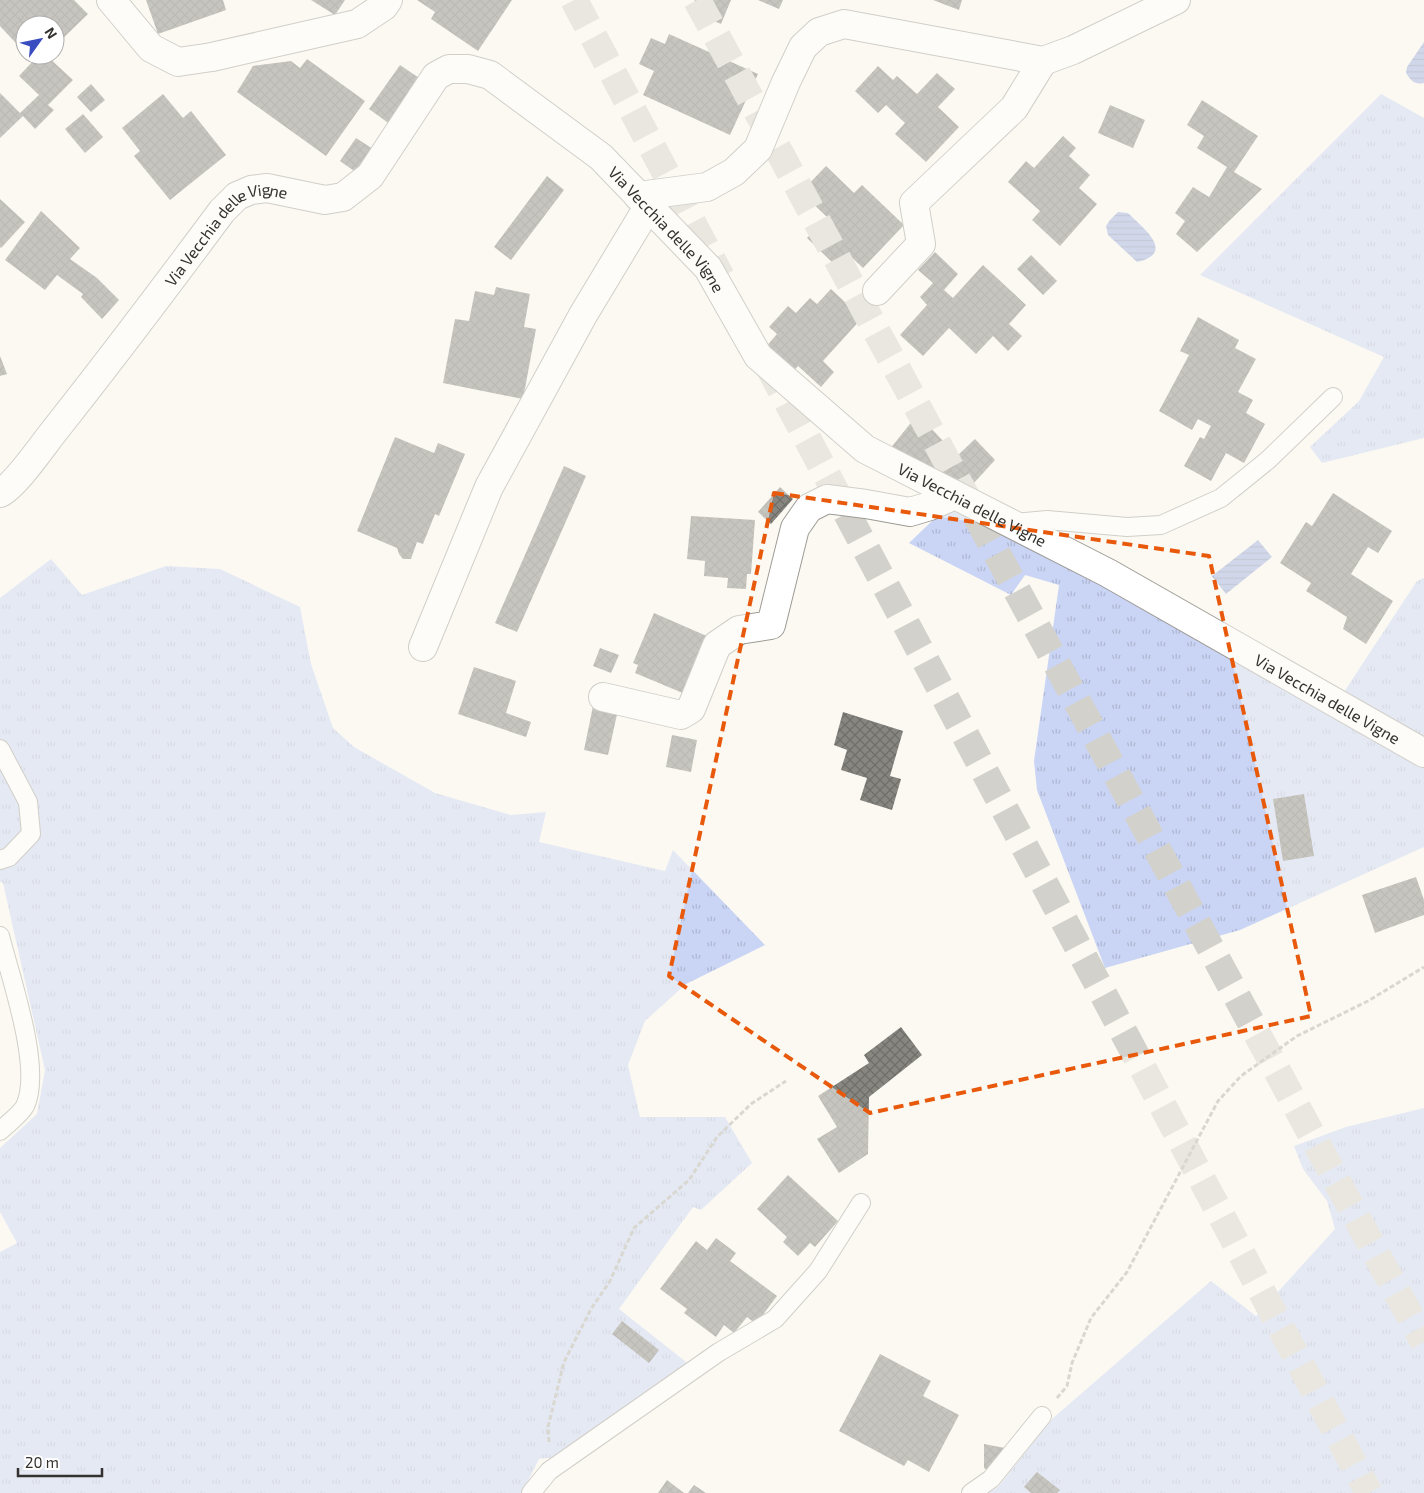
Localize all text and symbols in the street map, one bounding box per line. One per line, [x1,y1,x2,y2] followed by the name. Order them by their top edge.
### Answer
[15,15,65,65] north arrow
[41,24,61,42] text: N
[605,162,729,295] street label: Via Vecchia delle Vigne
[160,178,290,289] street label: Via Vecchia delle Vigne
[895,458,1050,550] street label: Via Vecchia delle Vigne
[1252,649,1404,747] street label: Via Vecchia delle Vigne
[18,1446,101,1478] scale bar
[25,1453,59,1471] text: 20 m

